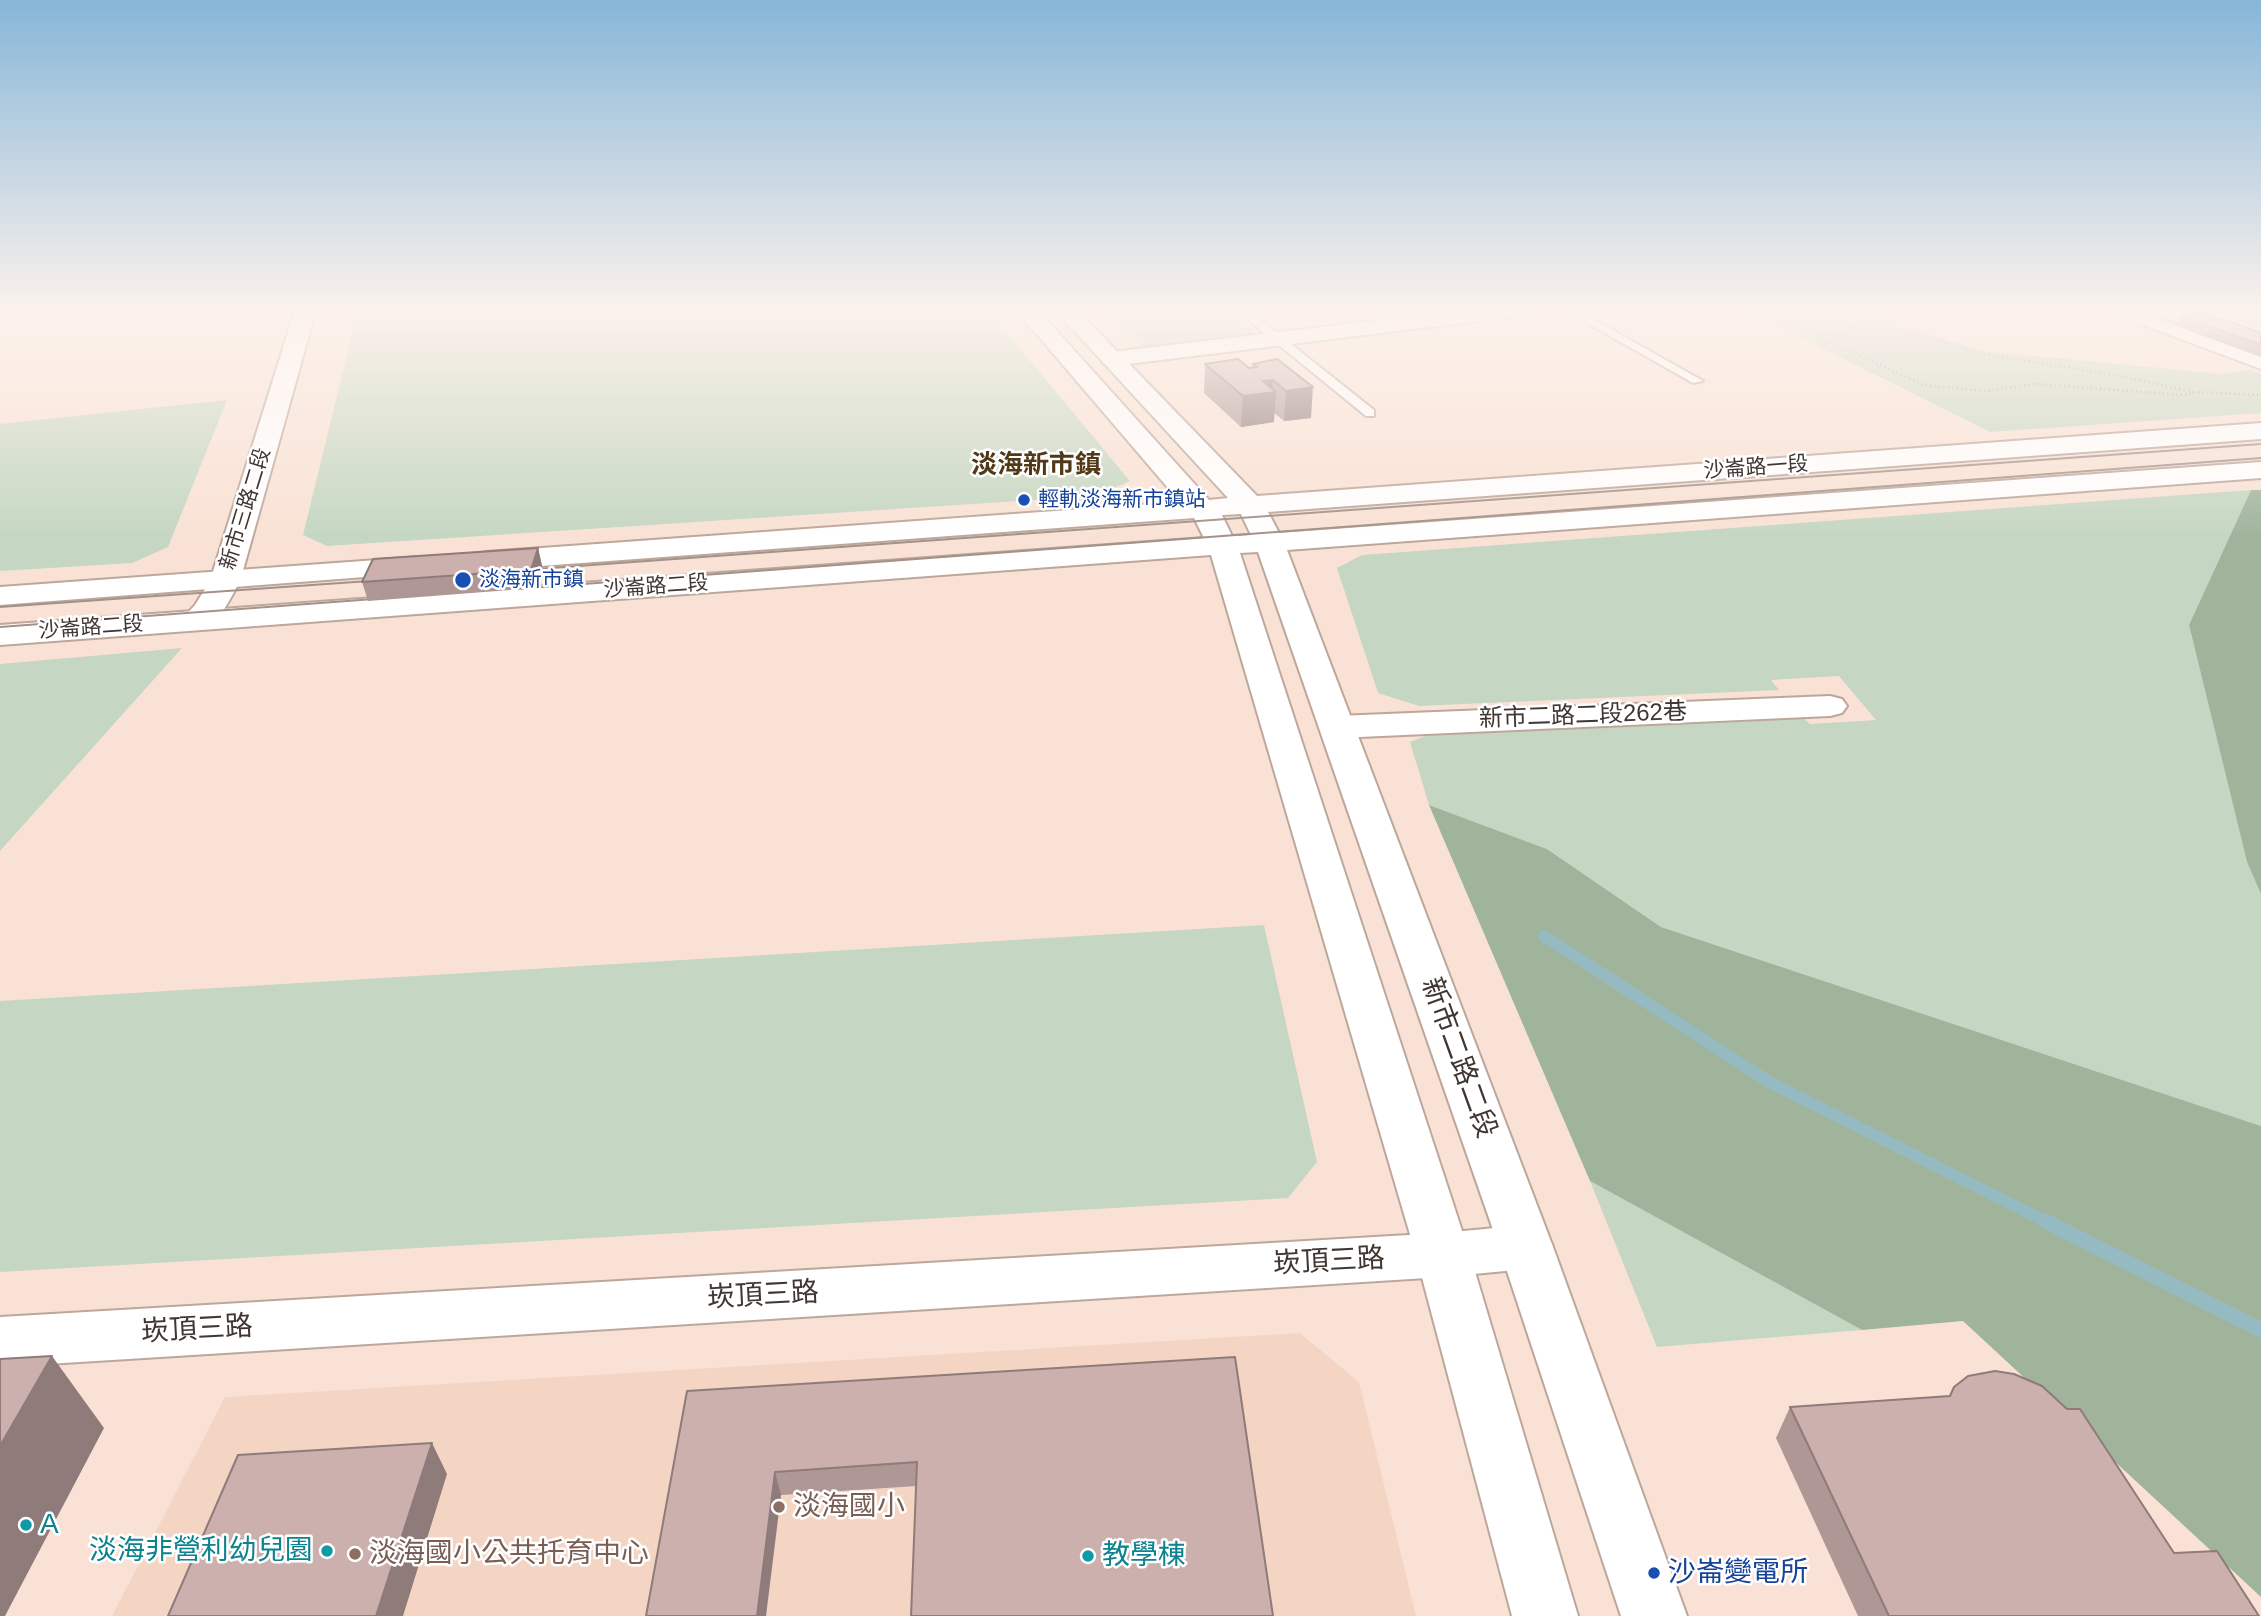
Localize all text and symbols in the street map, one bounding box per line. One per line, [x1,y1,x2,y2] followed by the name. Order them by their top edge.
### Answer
[216,445,276,573] street label: 新市三路二段
[971,450,1101,482] district label: 淡海新市鎮
[1703,452,1809,484] street label: 沙崙路一段
[1038,487,1206,513] place label: 輕軌淡海新市鎮站
[1016,492,1032,508] marker: 輕軌淡海新市鎮站
[479,567,584,593] place label: 淡海新市鎮
[453,570,473,590] marker: 淡海新市鎮
[603,571,709,603] street label: 沙崙路二段
[38,612,144,644] street label: 沙崙路二段
[1479,698,1687,734] street label: 新市二路二段262巷
[1413,973,1503,1143] street label: 新市二路二段
[1272,1242,1386,1282] street label: 崁頂三路
[706,1276,820,1316] street label: 崁頂三路
[140,1310,254,1350] street label: 崁頂三路
[793,1490,905,1524] place label: 淡海國小
[771,1499,787,1515] marker: 淡海國小
[40,1508,59,1542] place label: A
[18,1517,34,1533] marker: A
[89,1534,313,1568] place label: 淡海非營利幼兒園
[369,1537,649,1571] place label: 淡海國小公共托育中心
[1102,1539,1186,1573] place label: 教學棟
[319,1543,335,1559] marker: 淡海非營利幼兒園
[347,1546,363,1562] marker: 淡海國小公共托育中心
[1080,1548,1096,1564] marker: 教學棟
[1668,1556,1808,1590] place label: 沙崙變電所
[1646,1565,1662,1581] marker: 沙崙變電所

